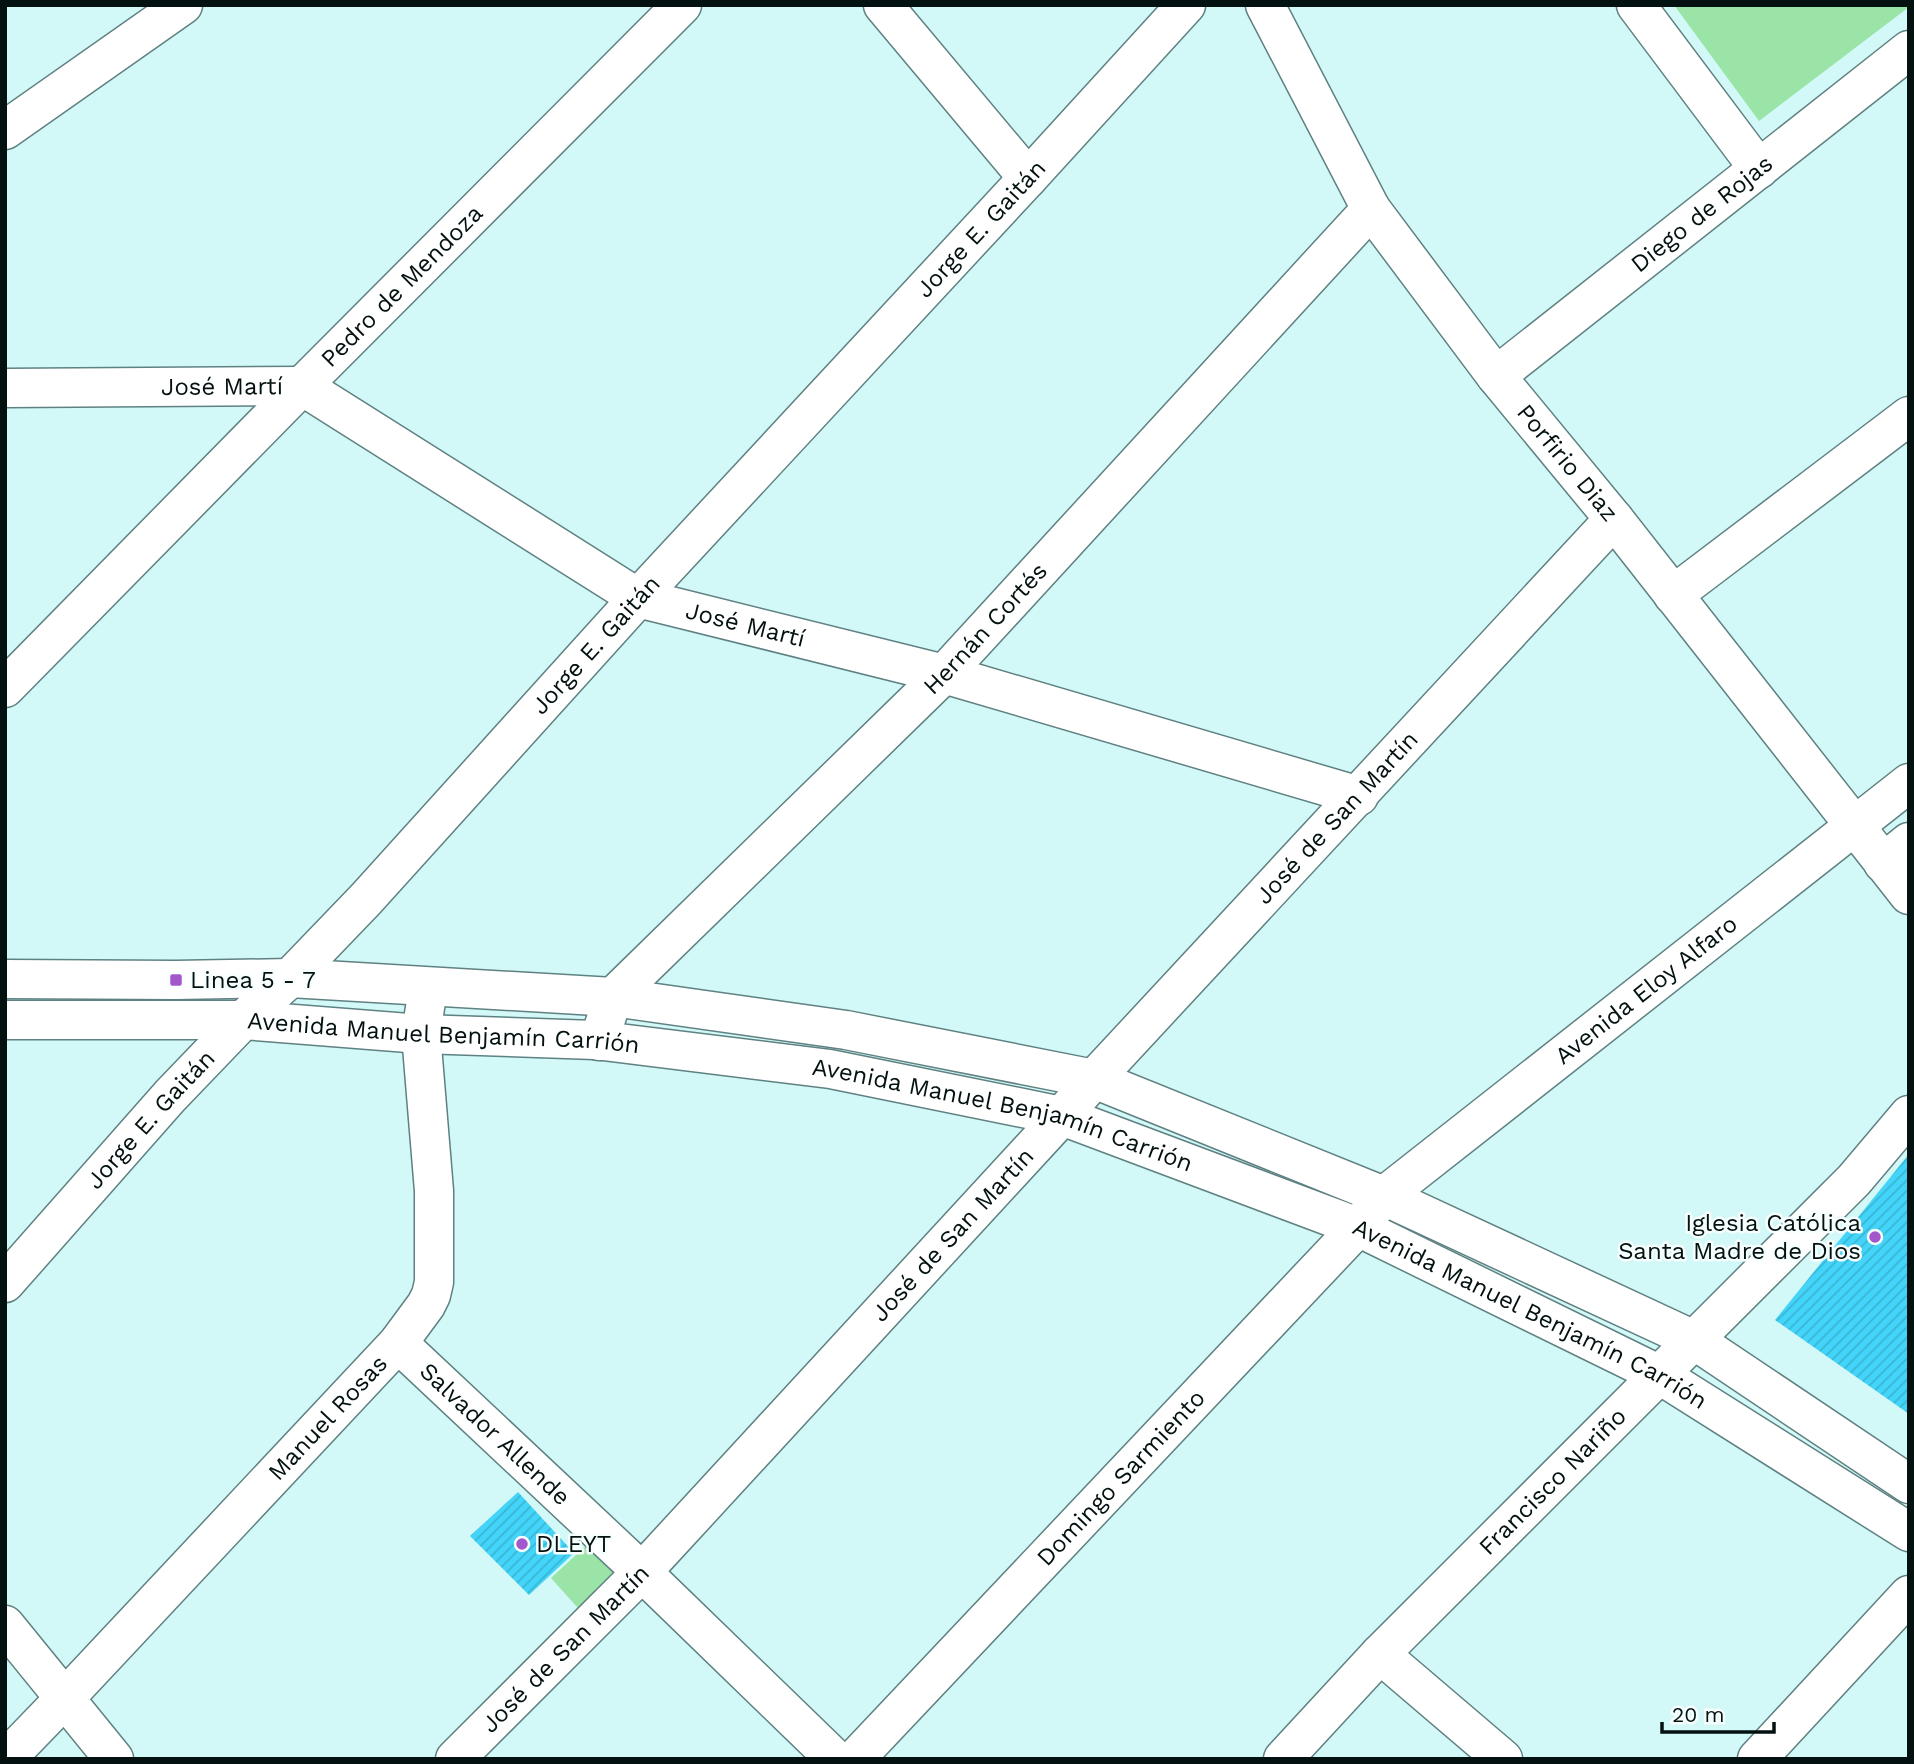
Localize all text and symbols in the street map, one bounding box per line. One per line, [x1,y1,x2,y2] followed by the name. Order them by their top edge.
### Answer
[1625,149,1778,278] street label: Diego de Rojas
[910,154,1052,303] street label: Jorge E. Gaitán
[315,199,488,373] street label: Pedro de Mendoza
[161,372,283,401] street label: José Martí
[1511,399,1624,527] street label: Porfirio Diaz
[918,557,1053,700] street label: Hernán Cortés
[526,570,666,720] street label: Jorge E. Gaitán
[683,596,808,653] street label: José Martí
[1250,725,1424,910] street label: José de San Martín
[1549,910,1743,1070] street label: Avenida Eloy Alfaro
[190,966,316,994] place label: Linea 5 - 7
[168,972,184,988] marker: Linea 5 - 7
[246,1006,641,1059] street label: Avenida Manuel Benjamín Carrión
[81,1044,221,1195] street label: Jorge E. Gaitán
[810,1053,1197,1178] street label: Avenida Manuel Benjamín Carrión
[866,1142,1039,1327] street label: José de San Martín
[1618,1209,1861,1265] place label: Iglesia Católica Santa Madre de Dios
[1348,1213,1712,1415] street label: Avenida Manuel Benjamín Carrión
[1867,1229,1883,1245] marker: Iglesia Católica Santa Madre de Dios
[262,1350,393,1486] street label: Manuel Rosas
[414,1357,576,1511] street label: Salvador Allende
[1031,1384,1211,1572] street label: Domingo Sarmiento
[1473,1402,1632,1561] street label: Francisco Nariño
[536,1530,611,1558] place label: DLEYT
[514,1536,530,1552] marker: DLEYT
[476,1559,655,1738] street label: José de San Martín
[1662,1690,1774,1734] scale bar
[1672,1702,1724,1727] text: 20 m

